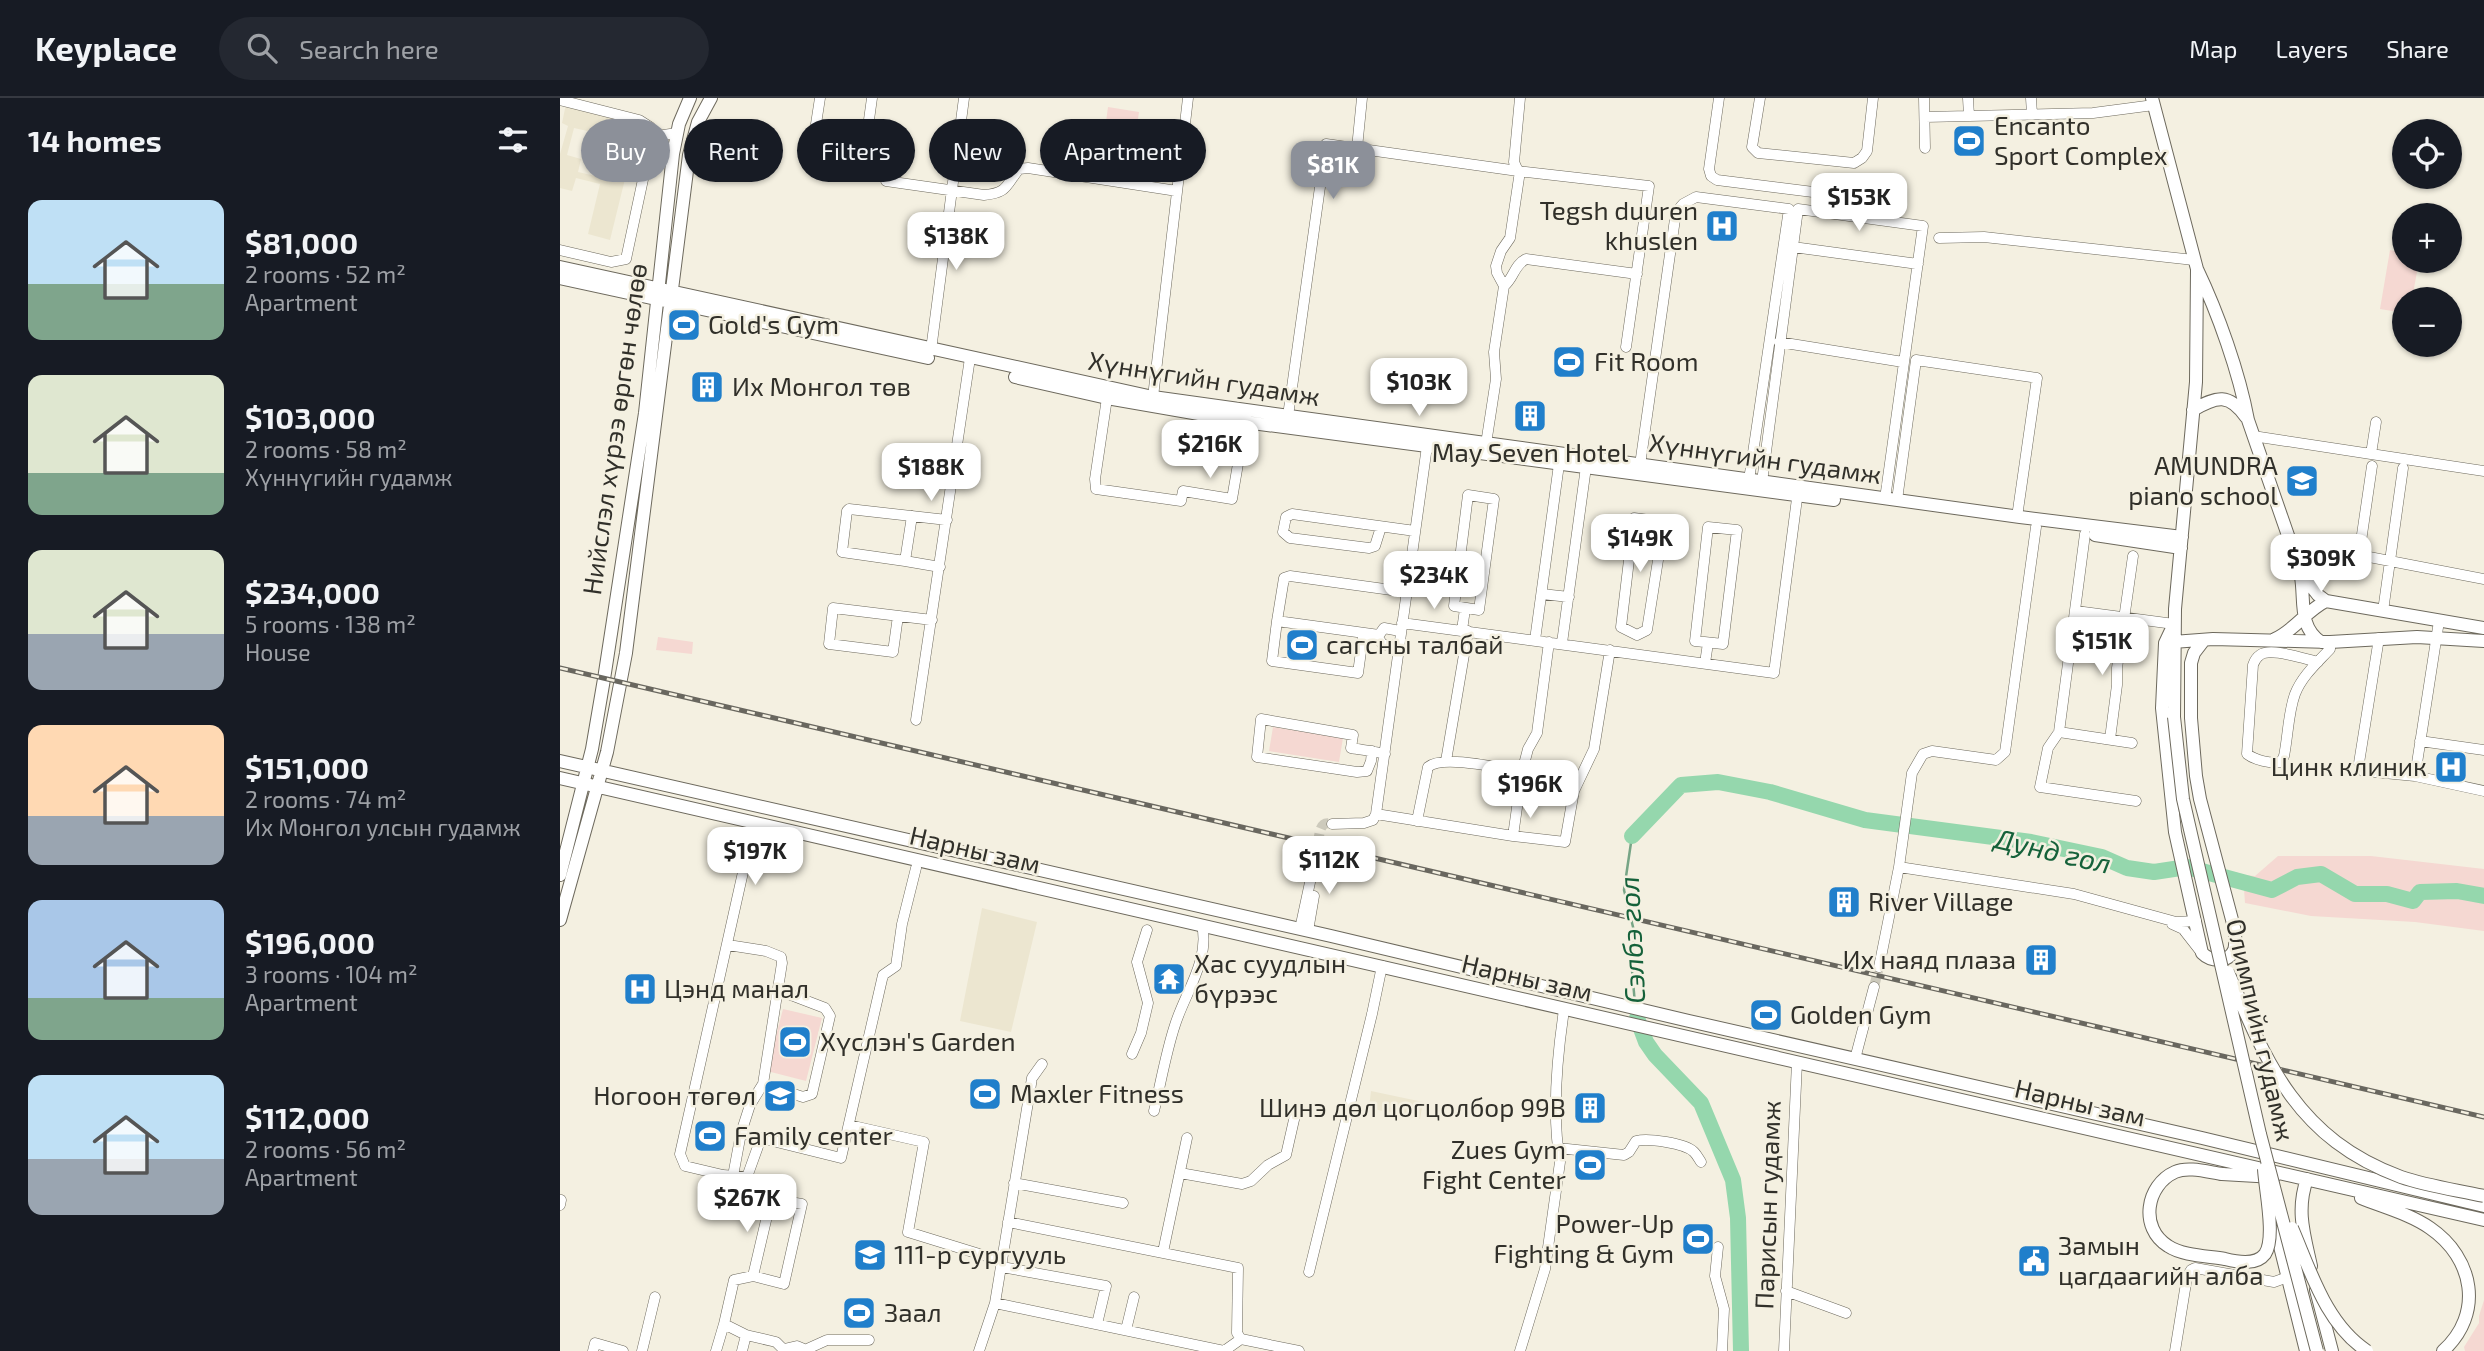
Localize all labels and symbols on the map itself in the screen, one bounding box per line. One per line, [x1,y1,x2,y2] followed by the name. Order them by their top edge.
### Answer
[1994,109,2168,170] place label: Encanto Sport Complex
[1950,122,1988,160] sports icon: Encanto Sport Complex
[1292,141,1374,201] pin: $81K
[1810,174,1908,233] pin: $153K
[1540,194,1698,255] place label: Tegsh duuren khuslen
[1703,207,1741,245] hospital icon: Tegsh duuren khuslen
[907,212,1005,272] pin: $138K
[575,261,652,597] street label: Нийслэл хүрээ өргөн чөлөө
[665,306,703,344] sports icon: Gold's Gym
[708,308,839,339] place label: Gold's Gym
[1550,343,1588,381] sports icon: Fit Room
[1086,344,1322,412] street label: Хүннүгийн гудамж
[1594,345,1698,376] place label: Fit Room
[1370,358,1468,418] pin: $103K
[688,368,726,406] building icon: Их Монгол төв
[732,370,911,401] place label: Их Монгол төв
[1511,397,1549,435] building icon: May Seven Hotel
[1161,420,1259,480] pin: $216K
[1647,426,1883,490] street label: Хүннүгийн гудамж
[1432,436,1629,467] place label: May Seven Hotel
[882,444,980,503] pin: $188K
[2128,449,2278,510] place label: AMUNDRA piano school
[2283,462,2321,500] school or university icon: AMUNDRA piano school
[1591,514,1689,574] pin: $149K
[2272,534,2370,594] pin: $309K
[1385,552,1483,611] pin: $234K
[2053,618,2151,677] pin: $151K
[1283,626,1321,664] sports icon: сагсны талбай
[1326,628,1504,659] place label: сагсны талбай
[2432,748,2470,786] hospital icon: Цинк клиник
[2271,750,2427,781] place label: Цинк клиник
[1481,760,1579,820] pin: $196K
[907,818,1044,879] street label: Нарны зам
[1990,820,2115,880] water label: Дунд гол
[706,828,804,887] pin: $197K
[1280,836,1378,896] pin: $112K
[1611,875,1651,1005] water label: Сэлбэ гол
[1825,883,1863,921] building icon: River Village
[1868,885,2014,916] place label: River Village
[2220,915,2302,1144] street label: Олимпийн гудамж
[2022,941,2060,979] building icon: Их наяд плаза
[1843,943,2016,974] place label: Их наяд плаза
[1459,946,1596,1007] street label: Нарны зам
[1194,947,1346,1008] place label: Хас суудлын бүрээс
[1150,960,1188,998] temple icon: Хас суудлын бүрээс
[621,970,659,1008] hospital icon: Цэнд манал
[664,972,809,1003] place label: Цэнд манал
[1747,996,1785,1034] sports icon: Golden Gym
[1790,998,1931,1029] place label: Golden Gym
[776,1023,814,1061] sports icon: Хүслэн's Garden
[820,1025,1016,1056] place label: Хүслэн's Garden
[2012,1071,2149,1132] street label: Нарны зам
[966,1075,1004,1113] sports icon: Maxler Fitness
[761,1077,799,1115] school or university icon: Ногоон төгөл
[1010,1077,1184,1108] place label: Maxler Fitness
[593,1079,756,1110] place label: Ногоон төгөл
[1571,1089,1609,1127] building icon: Шинэ дөл цогцолбор 99В
[1259,1091,1566,1122] place label: Шинэ дөл цогцолбор 99В
[1747,1100,1787,1310] street label: Парисын гудамж
[691,1117,729,1155] sports icon: Family center
[734,1119,893,1150] place label: Family center
[1422,1133,1566,1194] place label: Zues Gym Fight Center
[1571,1146,1609,1184] sports icon: Zues Gym Fight Center
[698,1174,796,1234] pin: $267K
[1493,1207,1674,1268] place label: Power-Up Fighting & Gym
[1679,1220,1717,1258] sports icon: Power-Up Fighting & Gym
[2058,1229,2264,1290] place label: Замын цагдаагийн алба
[851,1236,889,1274] school or university icon: 111-р сургууль
[894,1238,1066,1270] place label: 111-р сургууль
[2015,1242,2053,1280] public building icon: Замын цагдаагийн алба
[840,1294,878,1332] sports icon: Заал
[884,1296,942,1327] place label: Заал

